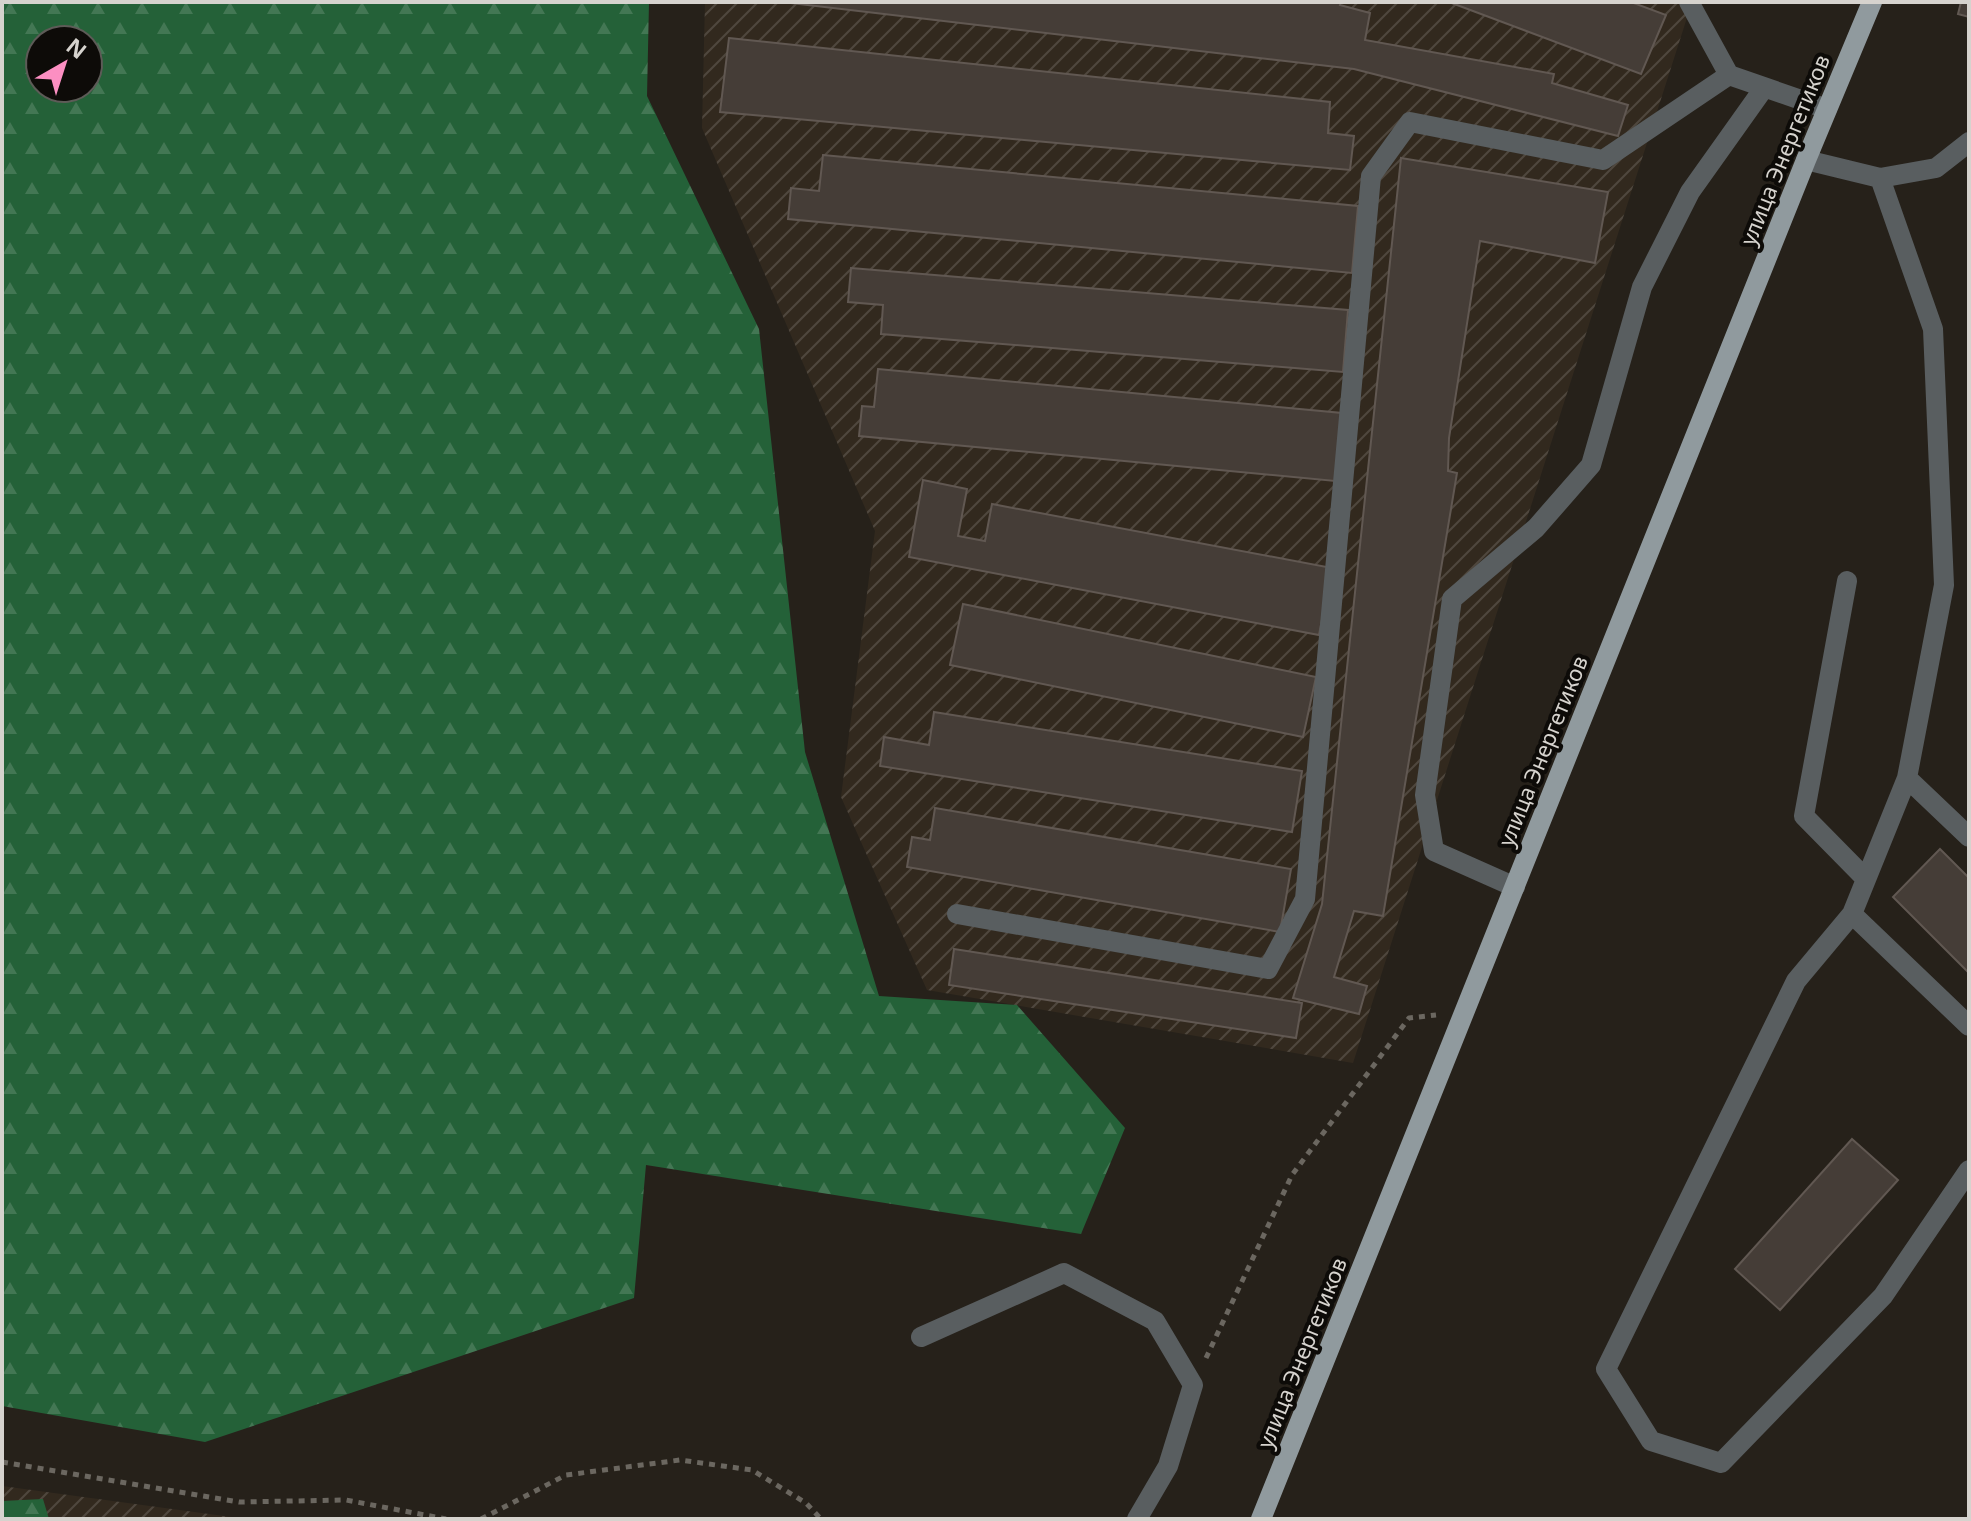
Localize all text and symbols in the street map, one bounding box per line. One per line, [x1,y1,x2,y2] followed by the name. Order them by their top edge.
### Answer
[24,24,104,104] north arrow
[61,30,94,65] text: N
[1732,50,1836,249] street label: улица Энергетиков
[1490,651,1594,850] street label: улица Энергетиков
[1249,1253,1353,1452] street label: улица Энергетиков

